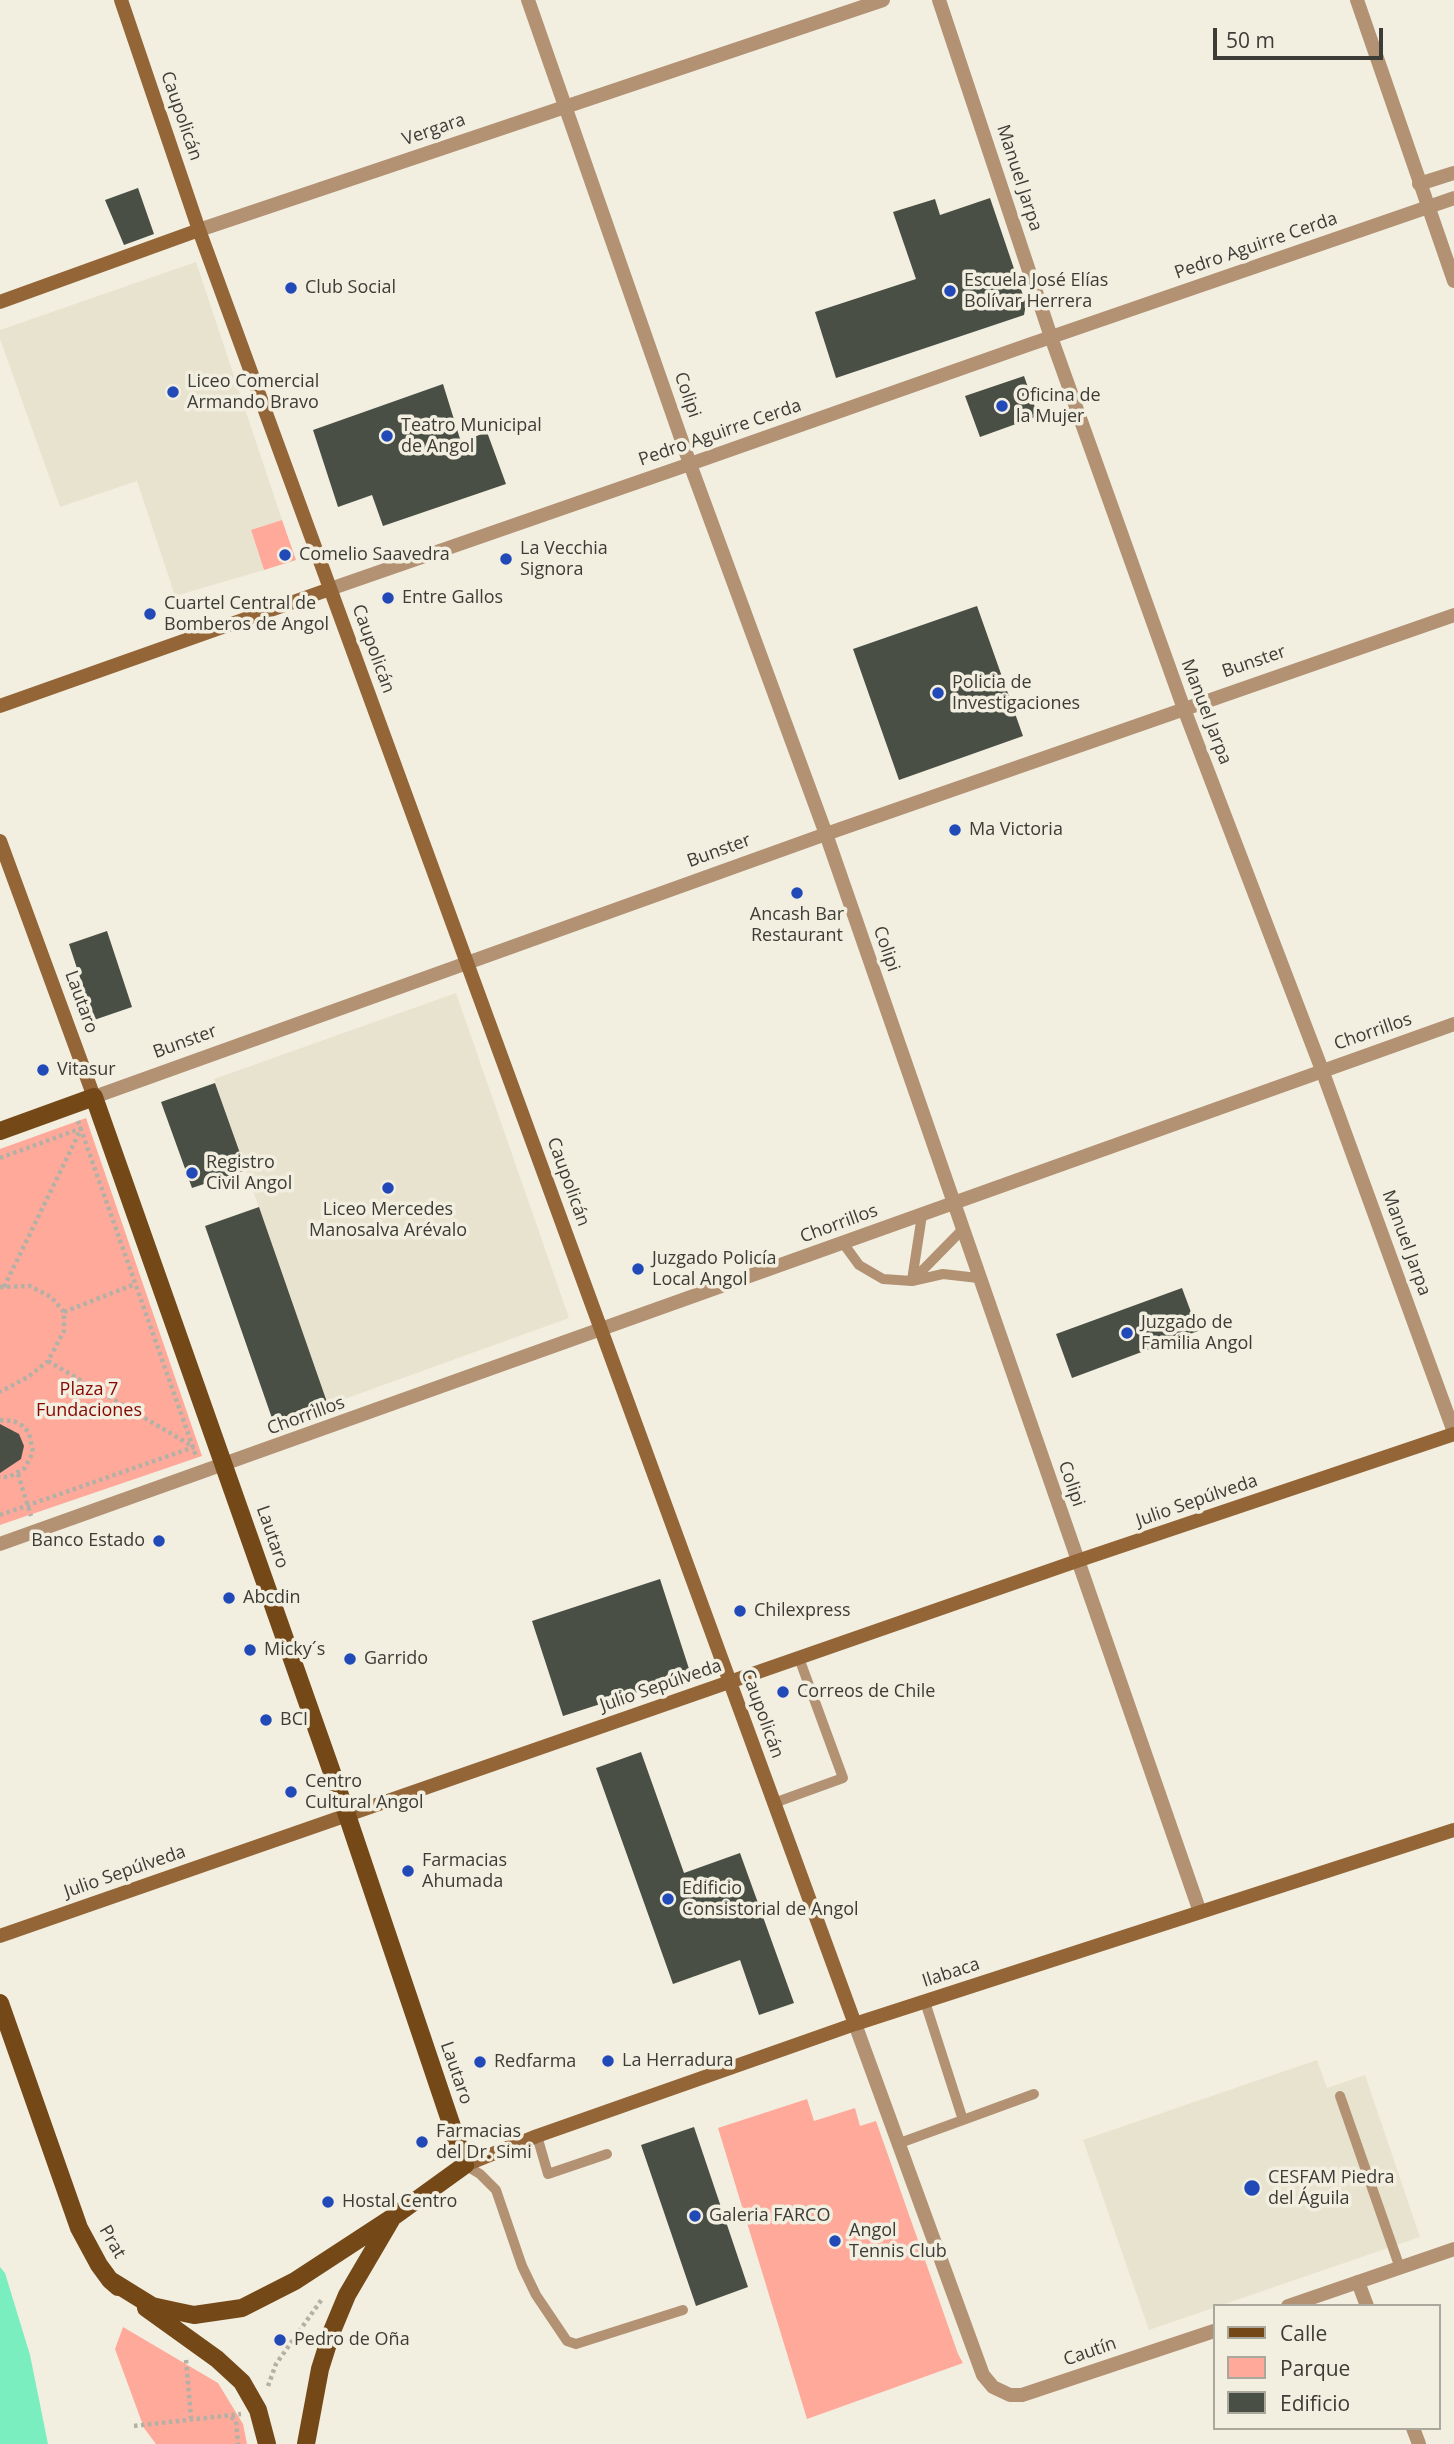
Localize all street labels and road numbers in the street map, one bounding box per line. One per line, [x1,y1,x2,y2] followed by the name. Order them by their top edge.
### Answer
[156,69,206,163] street label: Caupolicán
[400,109,468,151] street label: Vergara
[992,122,1046,234] street label: Manuel Jarpa
[1172,208,1340,284] street label: Pedro Aguirre Cerda
[669,369,705,421] street label: Colipi
[636,395,804,471] street label: Pedro Aguirre Cerda
[347,602,399,696] street label: Caupolicán
[1219,641,1289,683] street label: Bunster
[1176,656,1236,768] street label: Manuel Jarpa
[684,830,754,872] street label: Bunster
[868,923,904,975] street label: Colipi
[60,968,102,1036] street label: Lautaro
[1331,1009,1415,1055] street label: Chorrillos
[150,1021,220,1063] street label: Bunster
[542,1135,594,1229] street label: Caupolicán
[1377,1187,1435,1299] street label: Manuel Jarpa
[797,1200,881,1248] street label: Chorrillos
[264,1392,348,1440] street label: Chorrillos
[1053,1458,1089,1510] street label: Colipi
[1133,1470,1261,1532] street label: Julio Sepúlveda
[251,1503,293,1571] street label: Lautaro
[597,1655,725,1717] street label: Julio Sepúlveda
[736,1667,788,1761] street label: Caupolicán
[61,1841,189,1903] street label: Julio Sepúlveda
[920,1954,982,1992] street label: Ilabaca
[435,2039,477,2107] street label: Lautaro
[94,2222,130,2262] street label: Prat
[1061,2333,1119,2371] street label: Cautín

